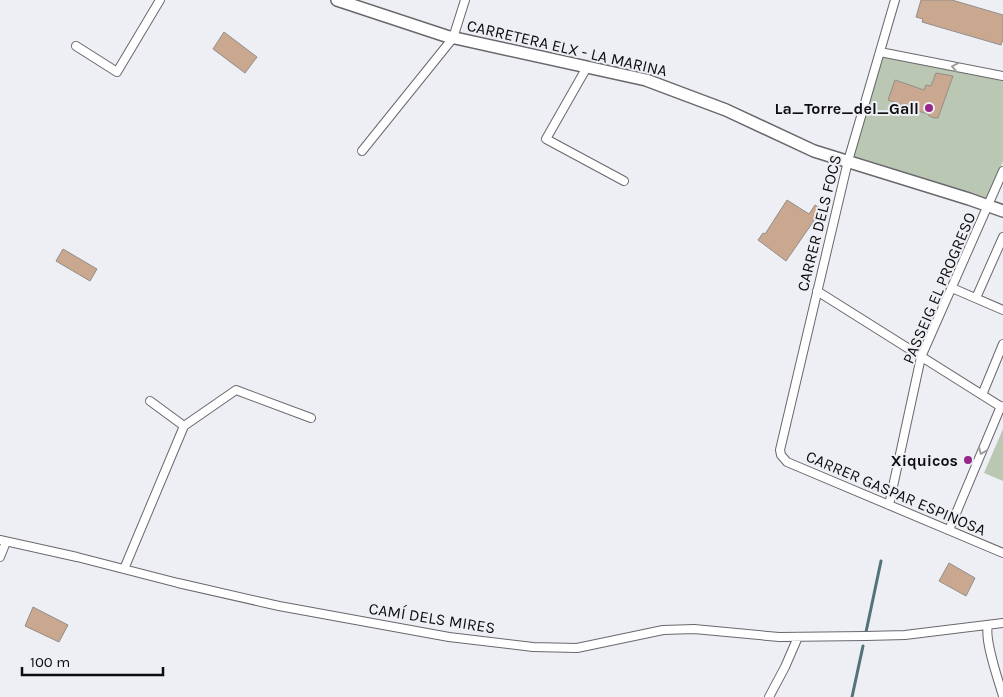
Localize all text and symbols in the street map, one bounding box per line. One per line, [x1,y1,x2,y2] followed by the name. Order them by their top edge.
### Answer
[465,16,669,80] street label: CARRETERA ELX - LA MARINA
[951,62,960,72] one-way arrow
[775,99,919,118] place label: La_Torre_del_Gall
[923,102,935,114] marker: La_Torre_del_Gall
[793,153,845,293] street label: CARRER DELS FOCS
[898,209,980,367] street label: PASSEIG EL PROGRESO
[803,446,989,540] street label: CARRER GASPAR ESPINOSA
[978,447,988,455] one-way arrow
[891,451,958,470] place label: Xiquicos
[962,454,974,466] marker: Xiquicos
[367,599,497,637] street label: CAMÍ DELS MIRES
[22,644,164,676] scale bar
[30,653,70,671] text: 100 m

